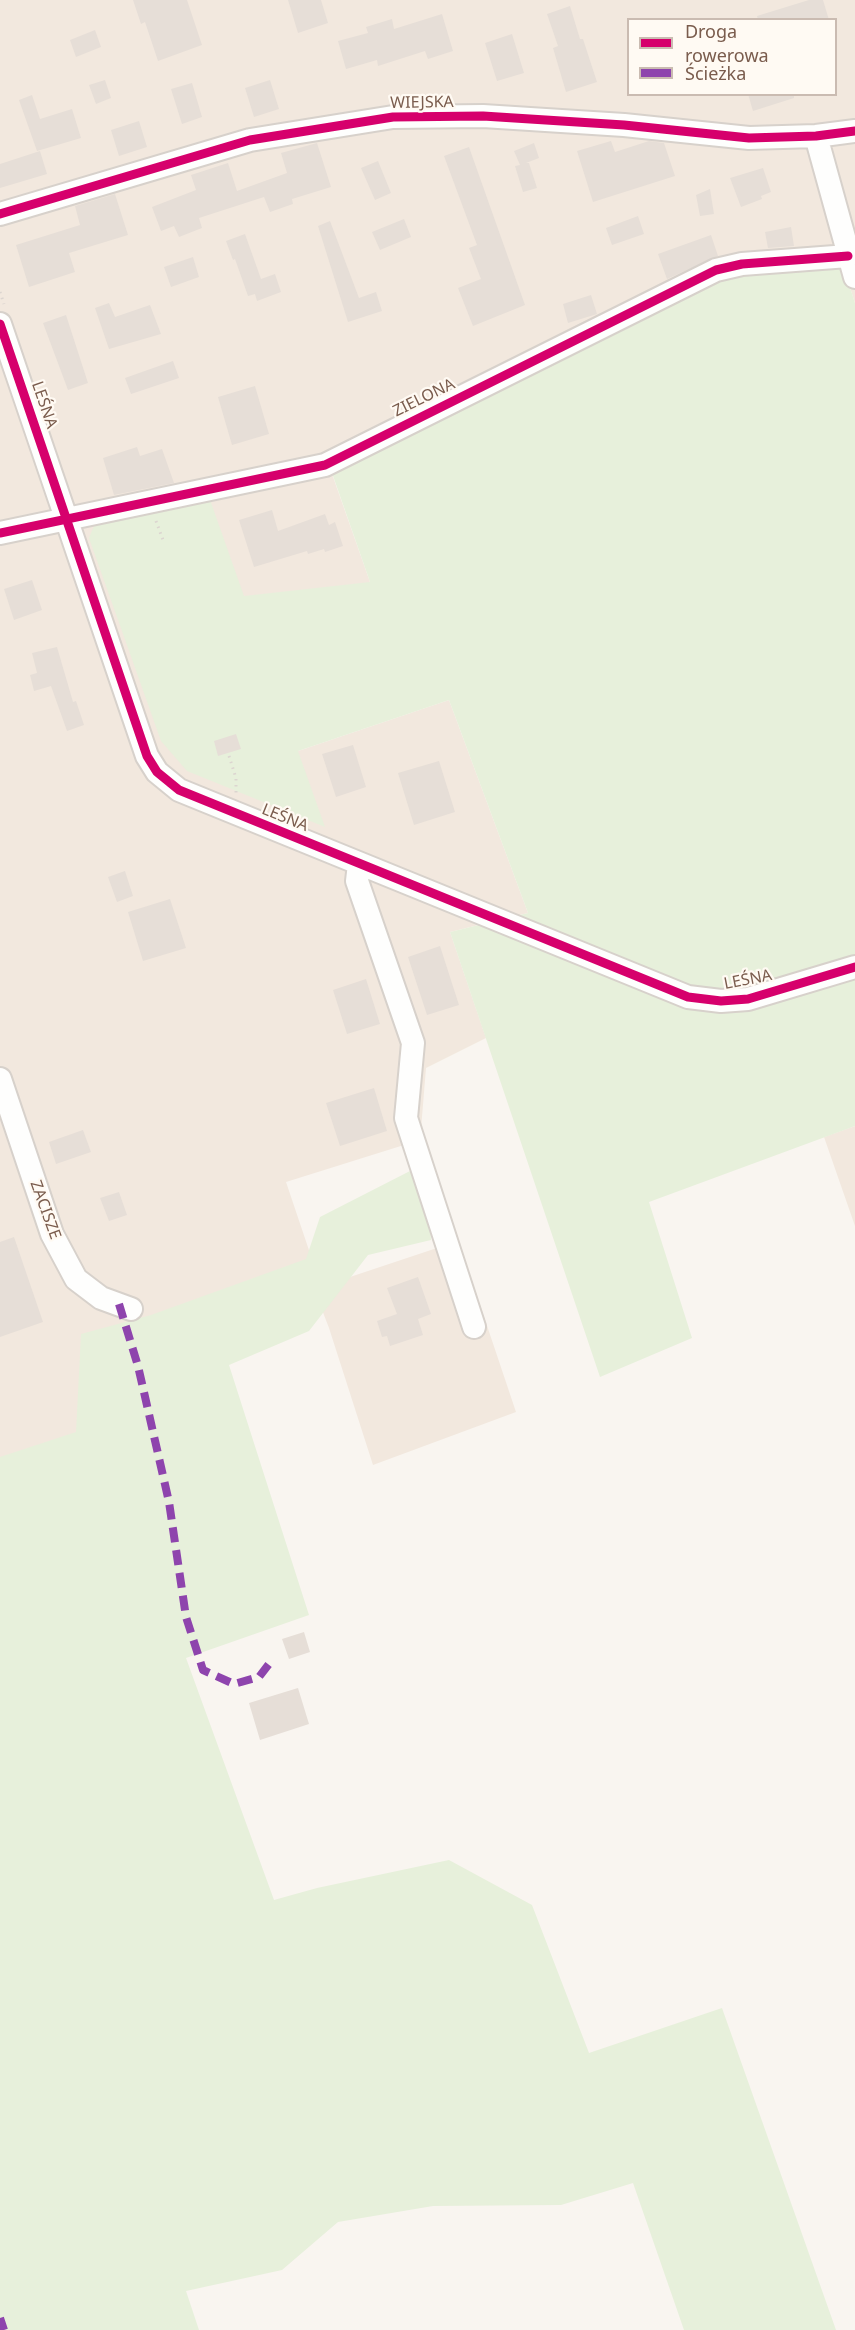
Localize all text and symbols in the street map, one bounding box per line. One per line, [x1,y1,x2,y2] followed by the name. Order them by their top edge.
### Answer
[627,18,837,96] legend
[685,19,769,67] text: Droga rowerowa
[685,61,746,85] text: Ścieżka
[390,93,454,113] street label: WIEJSKA
[390,375,458,421] street label: ZIELONA
[27,379,61,431] street label: LEŚNA
[259,800,311,836] street label: LEŚNA
[722,966,774,994] street label: LEŚNA
[25,1178,65,1242] street label: ZACISZE

